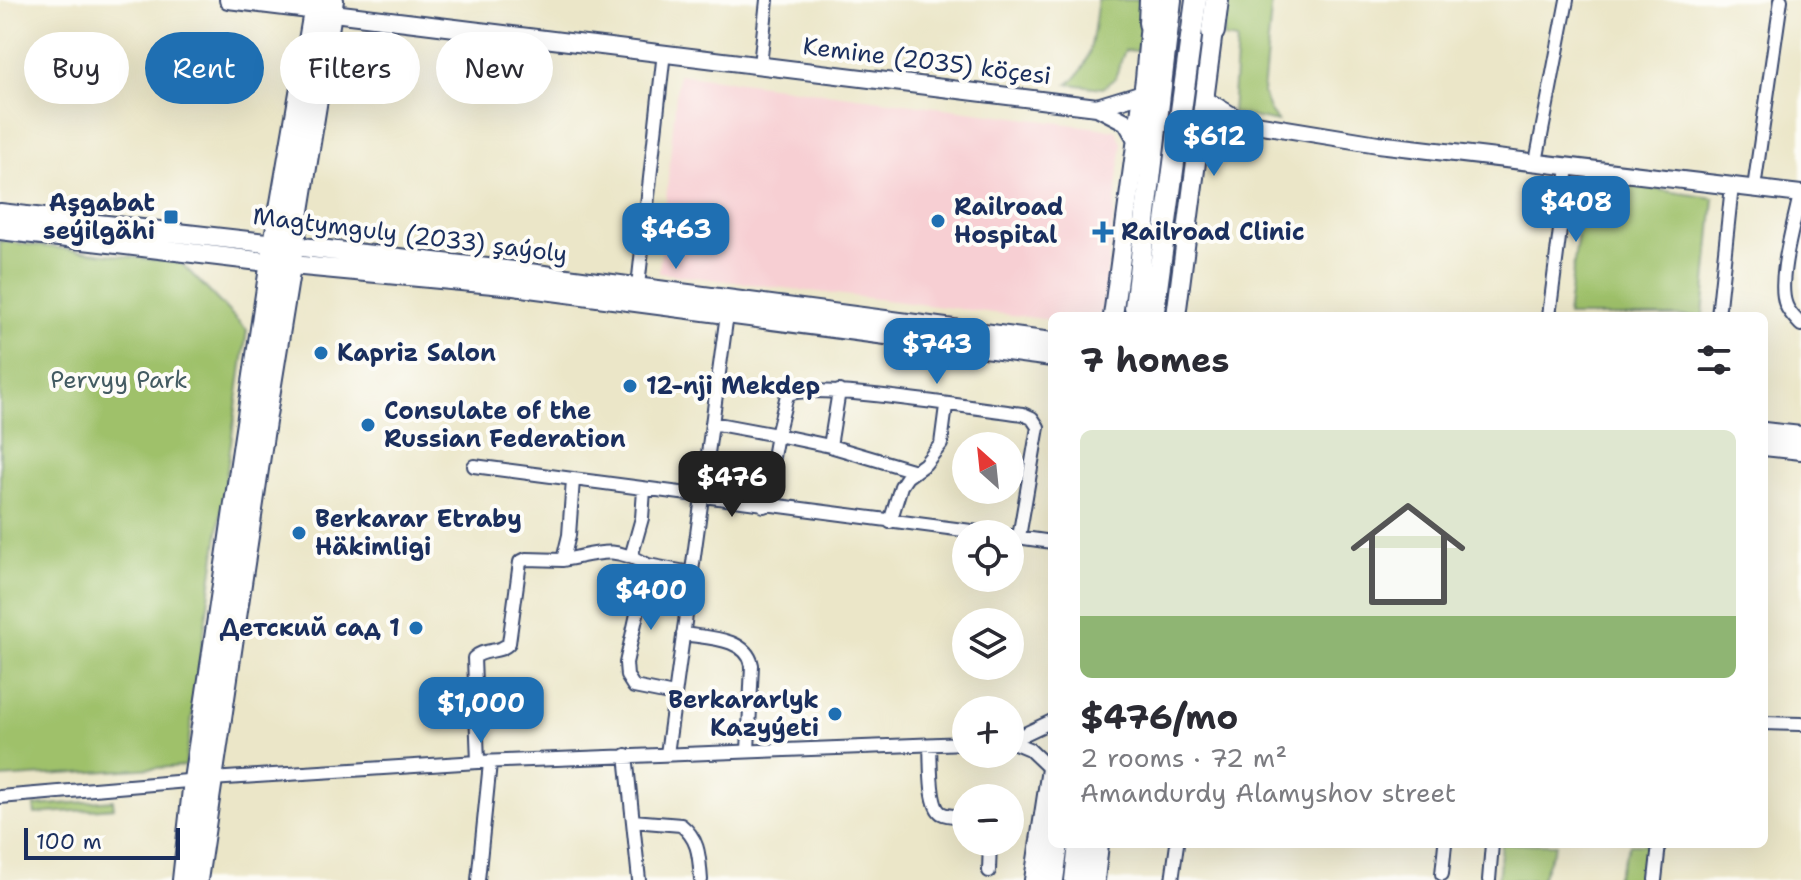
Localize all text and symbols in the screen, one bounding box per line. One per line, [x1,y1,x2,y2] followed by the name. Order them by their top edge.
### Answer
[801,30,1053,92] street label: Kemine (2035) köçesi
[24,32,129,104] chip: Buy
[145,32,264,104] chip: Rent
[280,32,420,104] chip: Filters
[436,32,553,104] chip: New
[1167,110,1261,178] pin: $612
[1182,118,1246,153] text: $612
[1529,176,1623,244] pin: $408
[1540,184,1612,219] text: $408
[43,187,155,247] place label: Aşgabat seýilgähi
[954,191,1064,251] place label: Railroad Hospital
[251,200,569,270] street label: Magtymguly (2033) şaýoly
[629,203,723,271] pin: $463
[162,208,180,226] marker: Aşgabat seýilgähi
[640,211,712,246] text: $463
[929,212,947,230] marker: Railroad Hospital
[1121,216,1305,248] place label: Railroad Clinic
[1092,221,1114,243] marker: Railroad Clinic
[890,318,984,386] pin: $743
[902,326,972,361] text: $743
[337,337,496,369] place label: Kapriz Salon
[1080,337,1229,383] text: 7 homes
[1692,338,1736,382] icon: filters
[312,344,330,362] marker: Kapriz Salon
[50,364,188,396] park label: Pervyy Park
[646,370,820,402] place label: 12-nji Mekdep
[621,377,639,395] marker: 12-nji Mekdep
[384,395,626,455] place label: Consulate of the Russian Federation
[359,416,377,434] marker: Consulate of the Russian Federation
[952,432,1024,504] north arrow
[952,432,1024,856] map controls
[685,451,779,519] pin: $476
[697,459,767,494] text: $476
[1336,482,1480,626] icon: home
[315,503,522,563] place label: Berkarar Etraby Häkimligi
[952,520,1024,592] button: locate
[290,524,308,542] marker: Berkarar Etraby Häkimligi
[604,564,698,632] pin: $400
[615,572,687,607] text: $400
[952,608,1024,680] button: layers
[220,612,400,644] place label: Детский сад 1
[407,619,425,637] marker: Детский сад 1
[416,677,546,745] pin: $1,000
[668,684,819,744] place label: Berkararlyk Kazyýeti
[437,685,525,720] text: $1,000
[1080,694,1238,740] text: $476/mo
[952,696,1024,768] button: +
[826,705,844,723] marker: Berkararlyk Kazyýeti
[1080,740,1287,775] text: 2 rooms · 72 m²
[1080,775,1456,810] text: Amandurdy Alamyshov street
[952,784,1024,856] button: −
[24,824,180,860] scale bar
[36,827,102,856] text: 100 m

